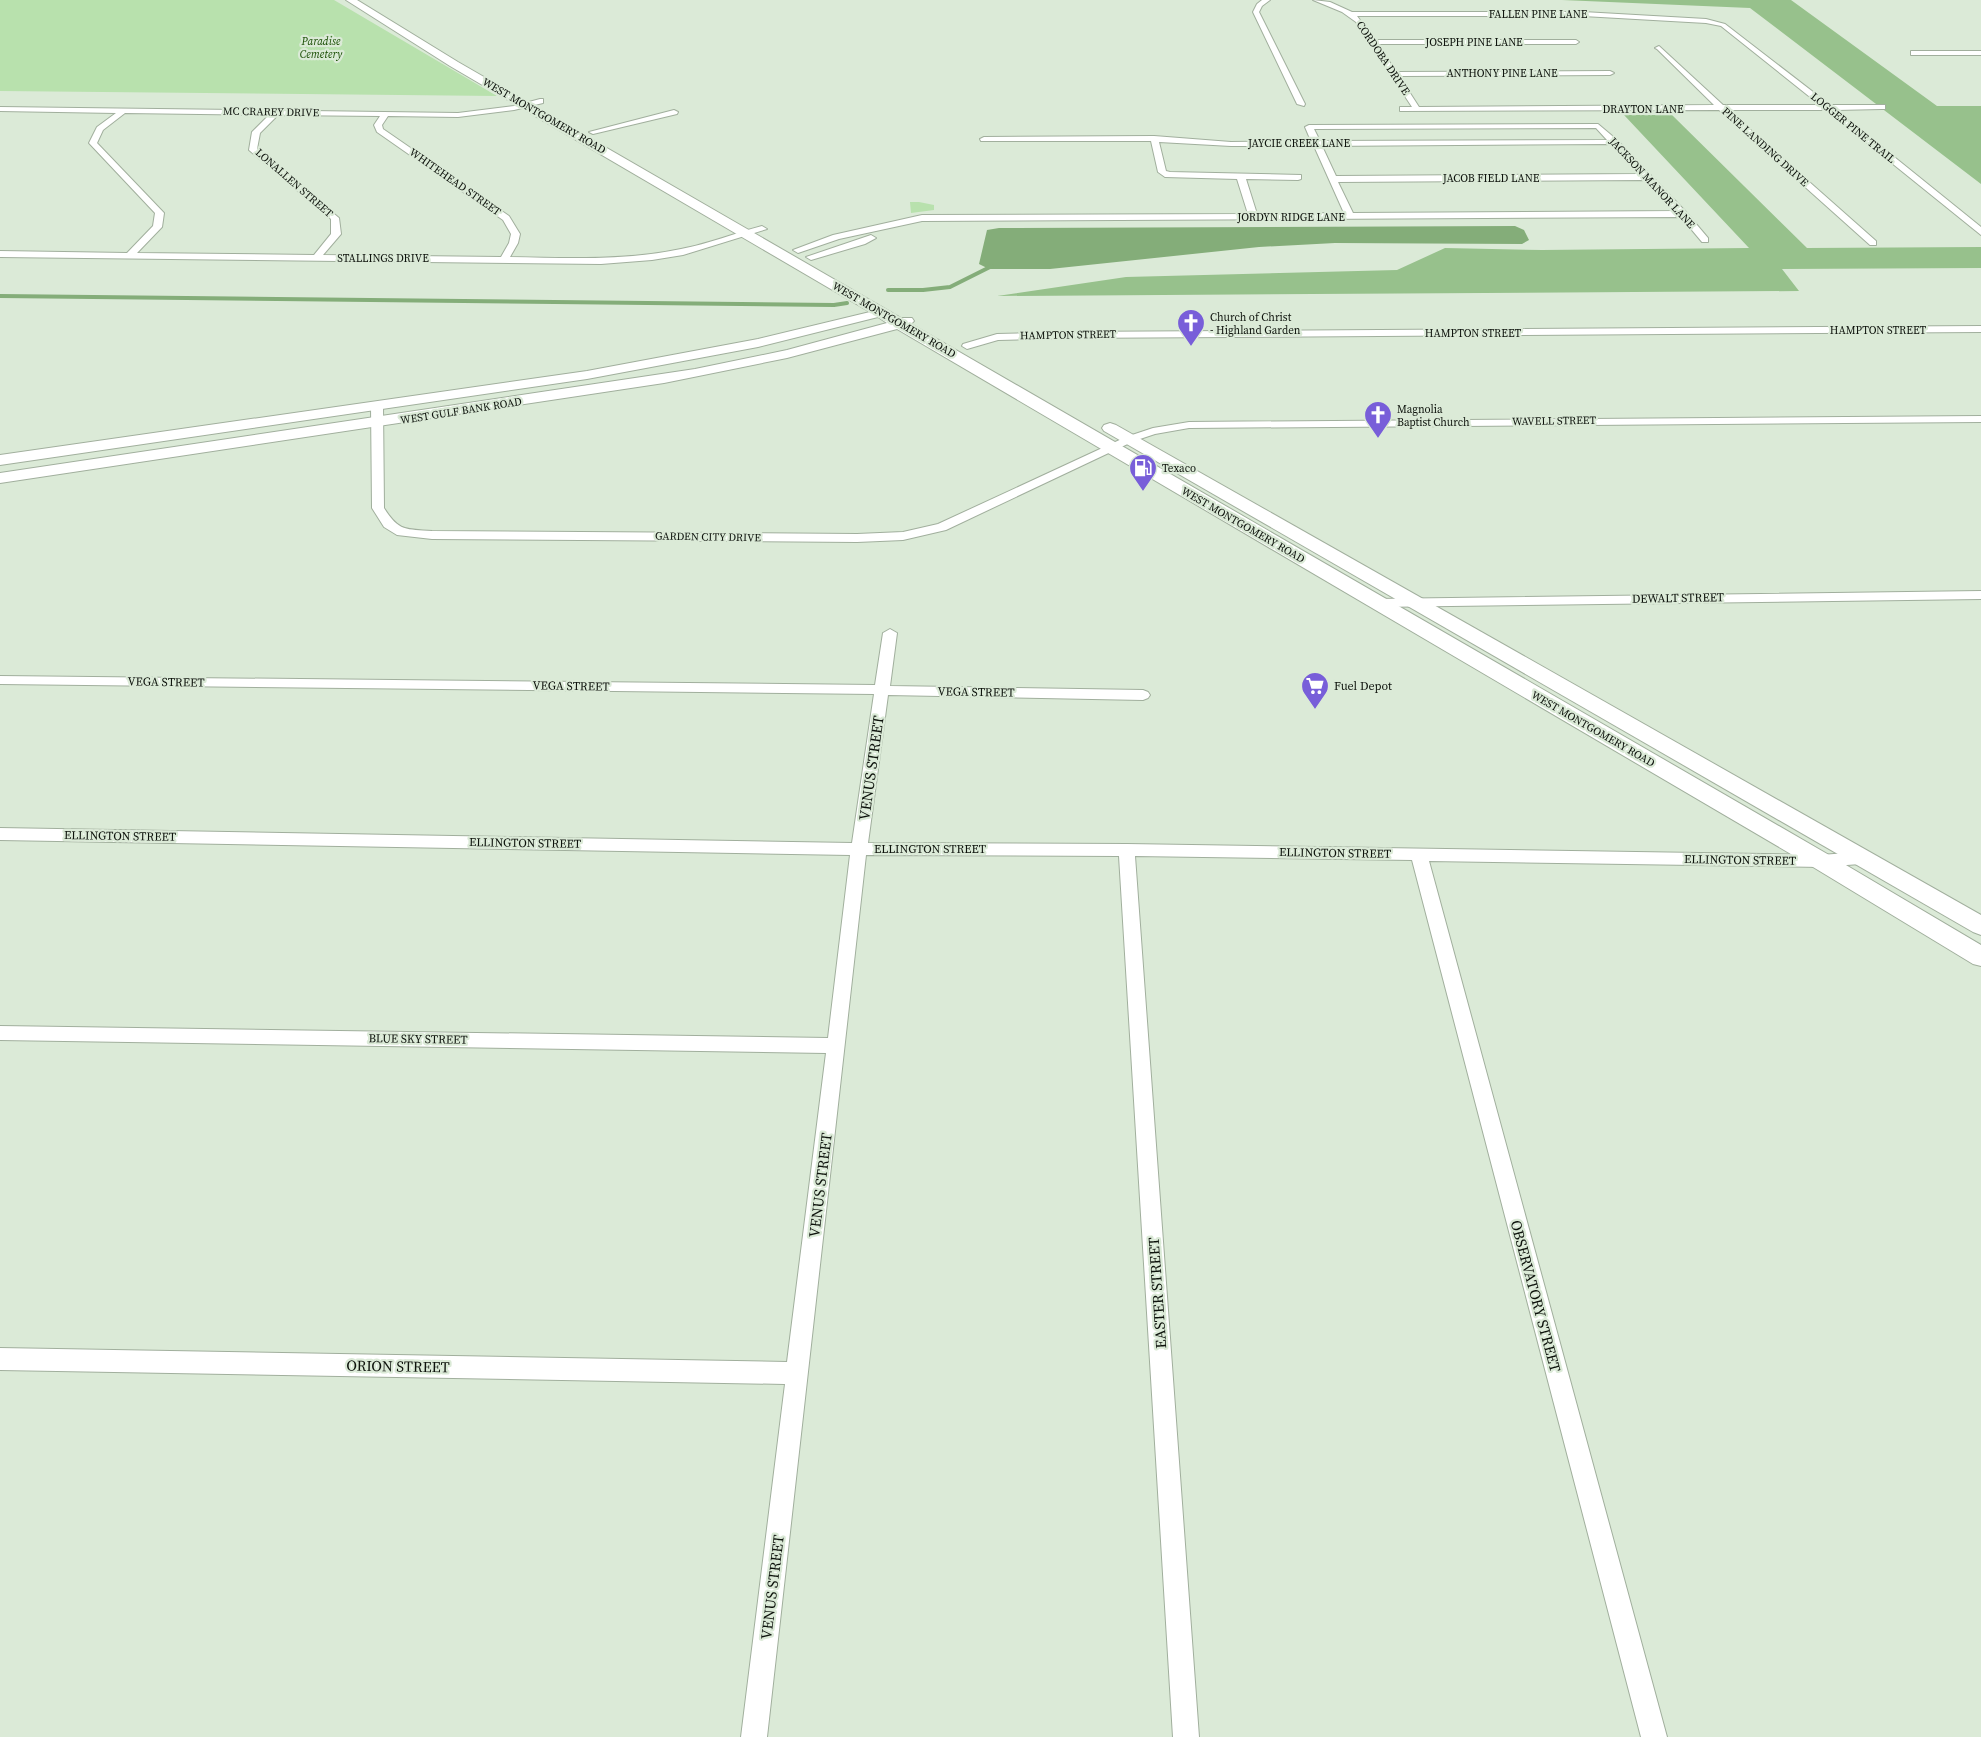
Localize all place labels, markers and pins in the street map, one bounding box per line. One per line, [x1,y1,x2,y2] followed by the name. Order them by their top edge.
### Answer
[1176,308,1206,347] church icon: Church of Christ - Highland Garden
[1210,310,1301,338] place label: Church of Christ - Highland Garden
[1363,400,1393,439] church icon: Magnolia Baptist Church
[1397,402,1470,430] place label: Magnolia Baptist Church
[1128,453,1158,492] fuel station icon: Texaco
[1162,461,1196,476] place label: Texaco
[1300,671,1330,710] supermarket icon: Fuel Depot
[1334,678,1392,694] place label: Fuel Depot

